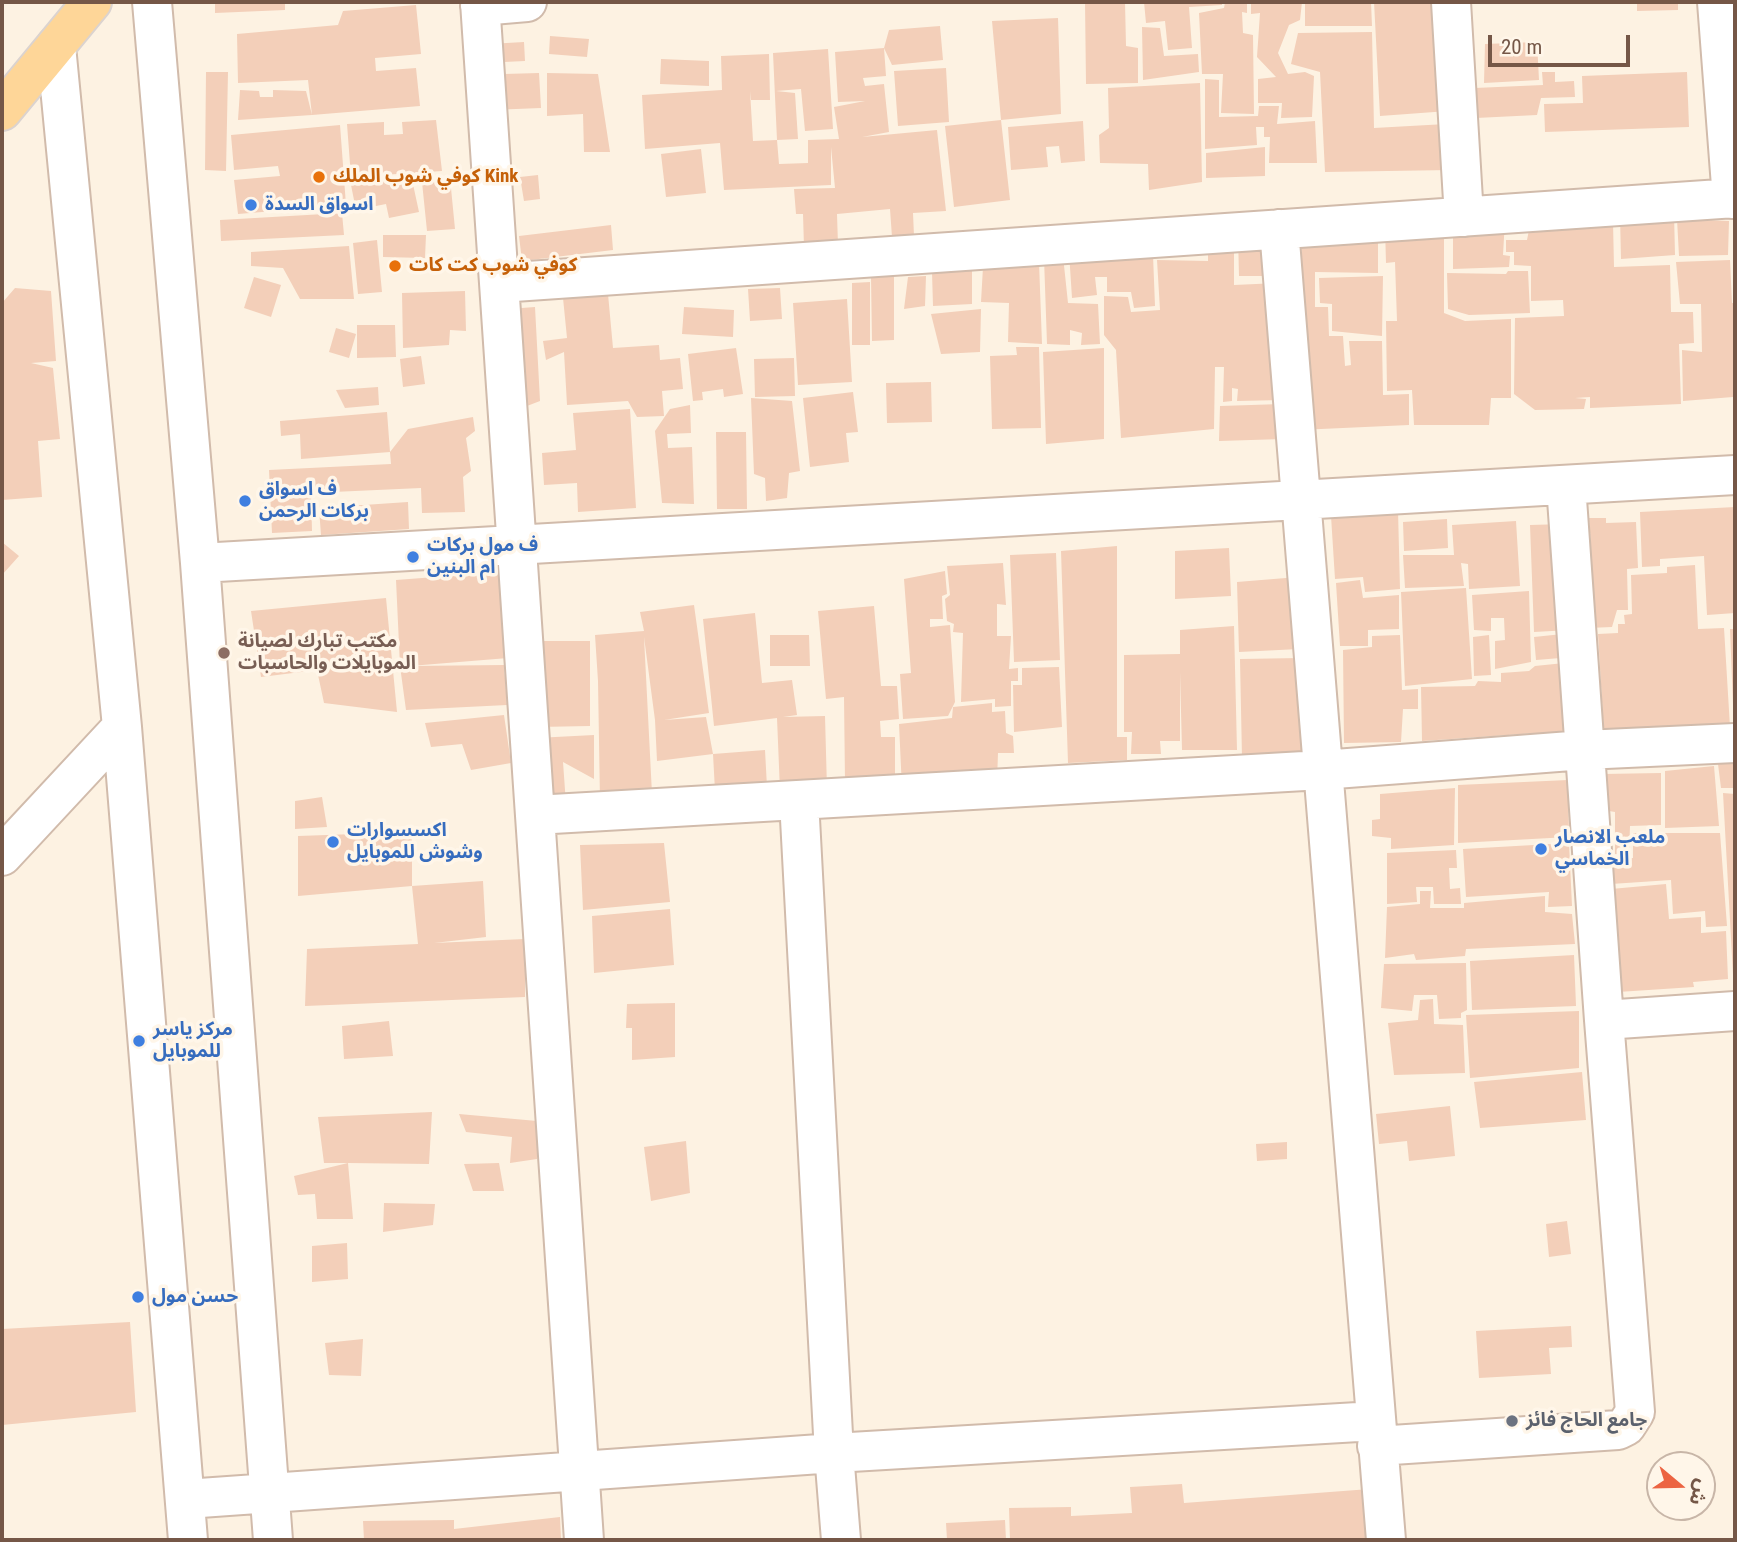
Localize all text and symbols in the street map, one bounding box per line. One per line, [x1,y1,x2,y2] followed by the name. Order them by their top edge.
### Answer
[1492,21,1634,65] scale bar
[1501,35,1542,59] text: 20 m
[333,166,518,188] place label: كوفي شوب الملك Kink
[311,169,327,185] marker: كوفي شوب الملك Kink
[265,194,374,216] place label: اسواق السدة
[243,197,259,213] marker: اسواق السدة
[409,255,577,277] place label: كوفي شوب كت كات
[387,258,403,274] marker: كوفي شوب كت كات
[259,479,369,523] place label: ف اسواق بركات الرحمن
[237,493,253,509] marker: ف اسواق بركات الرحمن
[427,535,538,579] place label: ف مول بركات ام البنين
[405,549,421,565] marker: ف مول بركات ام البنين
[238,631,416,675] place label: مكتب تبارك لصيانة الموبايلات والحاسبات
[216,645,232,661] marker: مكتب تبارك لصيانة الموبايلات والحاسبات
[347,820,483,864] place label: اكسسوارات وشوش للموبايل
[1555,827,1665,871] place label: ملعب الانصار الخماسي
[325,834,341,850] marker: اكسسوارات وشوش للموبايل
[1533,841,1549,857] marker: ملعب الانصار الخماسي
[153,1019,233,1063] place label: مركز ياسر للموبايل
[131,1033,147,1049] marker: مركز ياسر للموبايل
[152,1286,238,1308] place label: حسن مول
[130,1289,146,1305] marker: حسن مول
[1526,1410,1647,1432] place label: جامع الحاج فائز
[1504,1413,1520,1429] marker: جامع الحاج فائز
[1646,1451,1716,1521] north arrow
[1684,1476,1715,1508] text: ش

